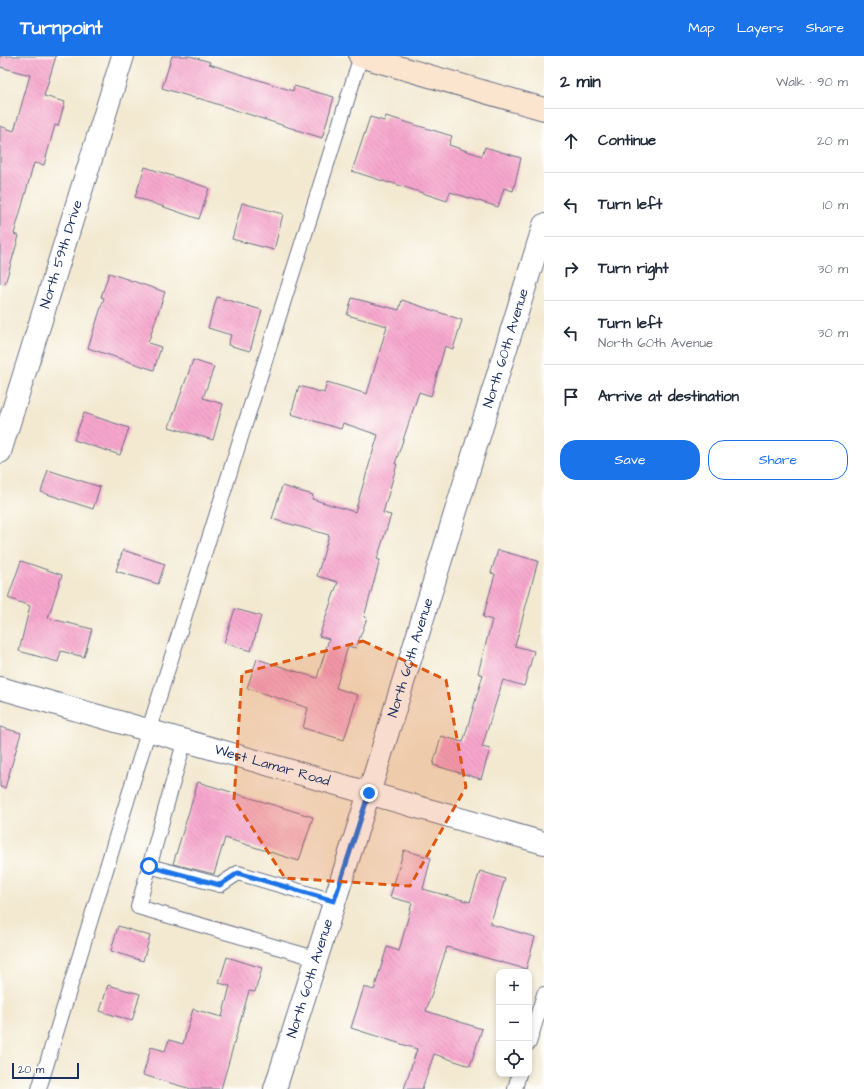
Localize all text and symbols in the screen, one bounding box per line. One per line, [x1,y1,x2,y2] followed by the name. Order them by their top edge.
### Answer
[20,15,103,42] text: Turnpoint
[688,18,715,38] text: Map
[737,18,784,38] text: Layers
[806,18,844,38] text: Share
[560,70,601,94] text: 2 min
[776,73,848,91] text: Walk · 90 m
[560,130,582,152] icon: ahead
[598,130,656,151] text: Continue
[817,132,848,150] text: 20 m
[560,194,582,216] icon: left
[598,194,662,215] text: Turn left
[823,196,848,214] text: 10 m
[35,197,88,311] street label: North 59th Drive
[560,258,582,280] icon: right
[598,258,669,279] text: Turn right
[818,260,848,278] text: 30 m
[478,286,534,410] street label: North 60th Avenue
[598,313,662,334] text: Turn left
[560,322,582,344] icon: left
[818,324,848,342] text: 30 m
[598,334,713,352] text: North 60th Avenue
[560,386,582,408] icon: arrive
[598,386,739,407] text: Arrive at destination
[560,440,700,480] button: Save
[708,440,848,480] button: Share
[383,595,439,720] street label: North 60th Avenue
[212,740,332,792] street label: West Lamar Road
[360,784,378,802] route end
[140,857,158,875] route start
[282,916,339,1041] street label: North 60th Avenue
[496,969,532,1077] map controls
[496,969,532,1005] button: +
[496,1005,532,1041] button: −
[496,1041,532,1077] button: locate
[12,1061,79,1080] scale bar
[18,1062,44,1077] text: 20 m

